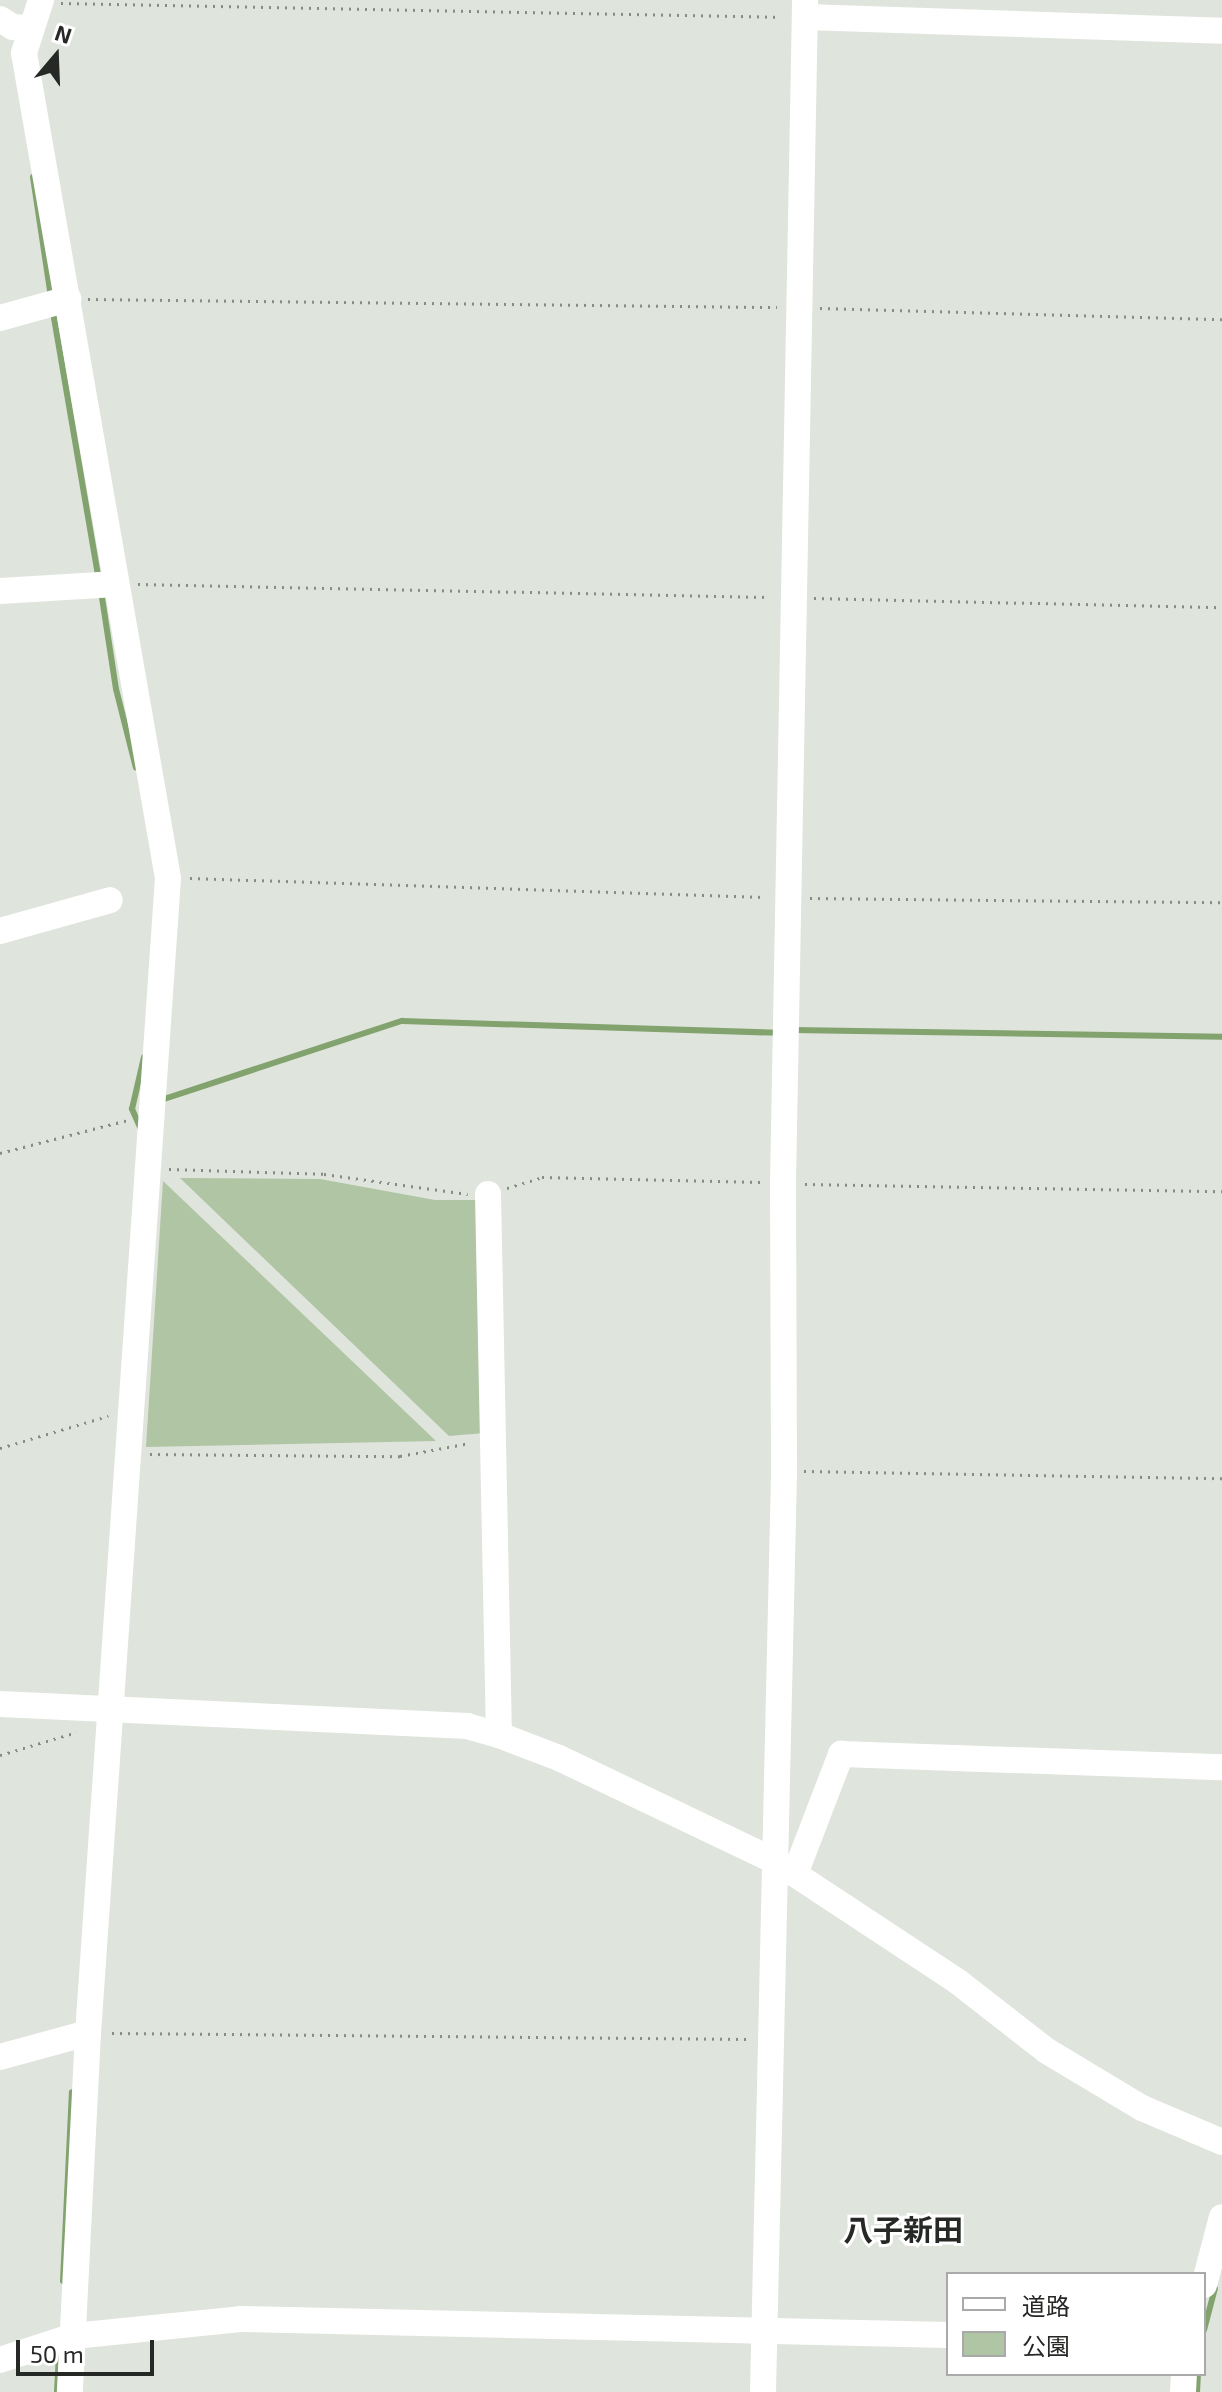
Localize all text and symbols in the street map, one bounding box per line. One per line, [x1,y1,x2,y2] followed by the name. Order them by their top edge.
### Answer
[16,16,96,96] north arrow
[52,18,76,48] text: N
[843,2211,963,2247] district label: 八子新田
[946,2272,1206,2376] legend
[1022,2291,1070,2320] text: 道路
[20,2324,158,2374] scale bar
[1022,2331,1070,2360] text: 公園
[30,2339,84,2368] text: 50 m

